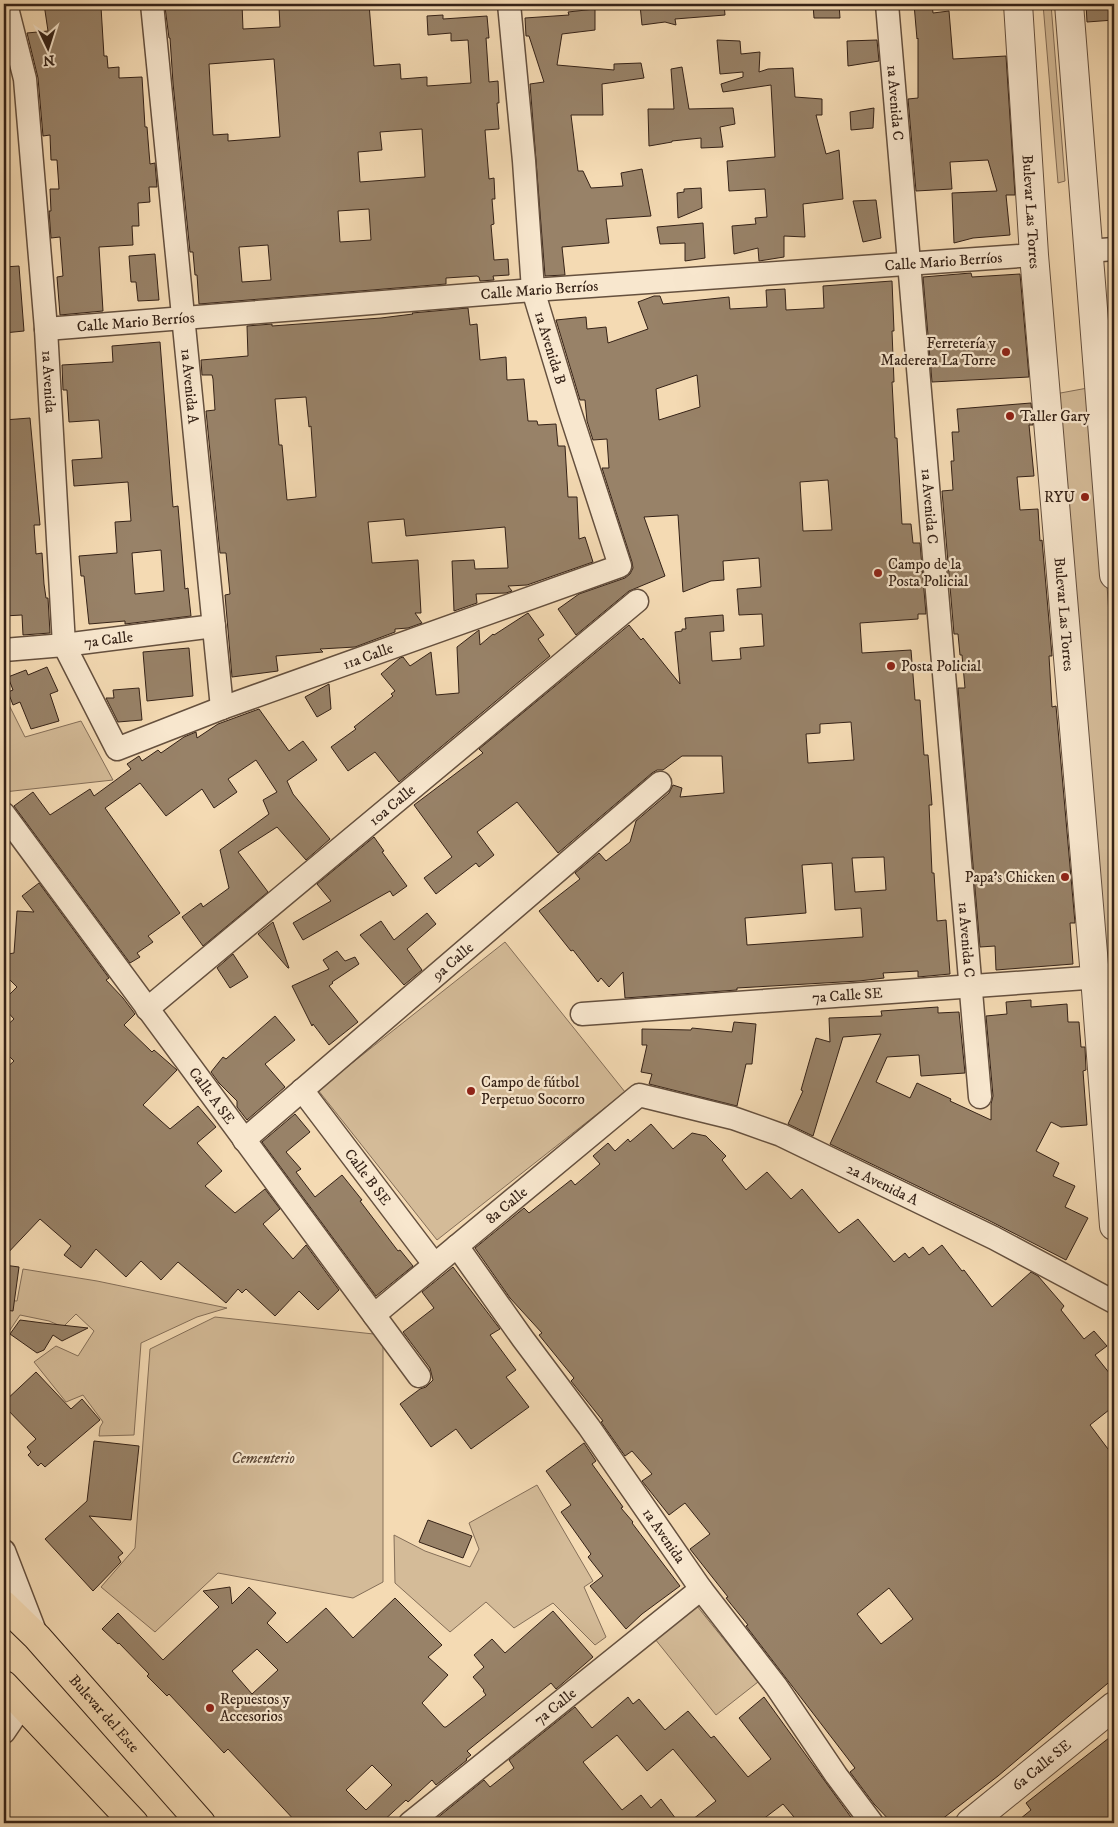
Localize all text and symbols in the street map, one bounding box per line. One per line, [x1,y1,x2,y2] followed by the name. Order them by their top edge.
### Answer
[22,22,72,72] north arrow
[42,51,55,69] text: N
[883,64,908,141] street label: 1a Avenida C
[1018,154,1045,269] street label: Bulevar Las Torres
[884,248,1003,275] street label: Calle Mario Berríos
[480,276,599,304] street label: Calle Mario Berríos
[76,308,195,336] street label: Calle Mario Berríos
[530,309,570,387] street label: 1a Avenida B
[880,334,997,370] place label: Ferretería y Maderera La Torre
[1000,346,1012,358] marker: Ferretería y Maderera La Torre
[177,348,203,425] street label: 1a Avenida A
[38,350,60,414] street label: 1a Avenida
[1020,407,1091,426] place label: Taller Gary
[1004,410,1016,422] marker: Taller Gary
[917,468,942,545] street label: 1a Avenida C
[1044,488,1075,507] place label: RYU
[1079,491,1091,503] marker: RYU
[888,555,969,591] place label: Campo de la Posta Policial
[1050,557,1079,672] street label: Bulevar Las Torres
[872,567,884,579] marker: Campo de la Posta Policial
[83,627,134,652] street label: 7a Calle
[340,638,396,674] street label: 11a Calle
[901,657,982,676] place label: Posta Policial
[885,660,897,672] marker: Posta Policial
[365,780,419,830] street label: 10a Calle
[965,868,1055,887] place label: Papa's Chicken
[1059,871,1071,883] marker: Papa's Chicken
[954,901,979,978] street label: 1a Avenida C
[427,938,477,985] street label: 9a Calle
[811,983,884,1007] street label: 7a Calle SE
[185,1063,239,1128] street label: Calle A SE
[481,1073,585,1109] place label: Campo de fútbol Perpetuo Socorro
[465,1085,477,1097] marker: Campo de fútbol Perpetuo Socorro
[340,1145,396,1209] street label: Calle B SE
[844,1159,922,1210] street label: 2a Avenida A
[482,1182,531,1228] street label: 8a Calle
[231,1449,295,1468] park label: Cementerio
[638,1504,690,1567] street label: 1a Avenida
[65,1671,144,1756] street label: Bulevar del Este
[530,1684,580,1729] street label: 7a Calle
[220,1690,290,1726] place label: Repuestos y Accesorios
[204,1702,216,1714] marker: Repuestos y Accesorios
[1008,1735,1075,1795] street label: 6a Calle SE

